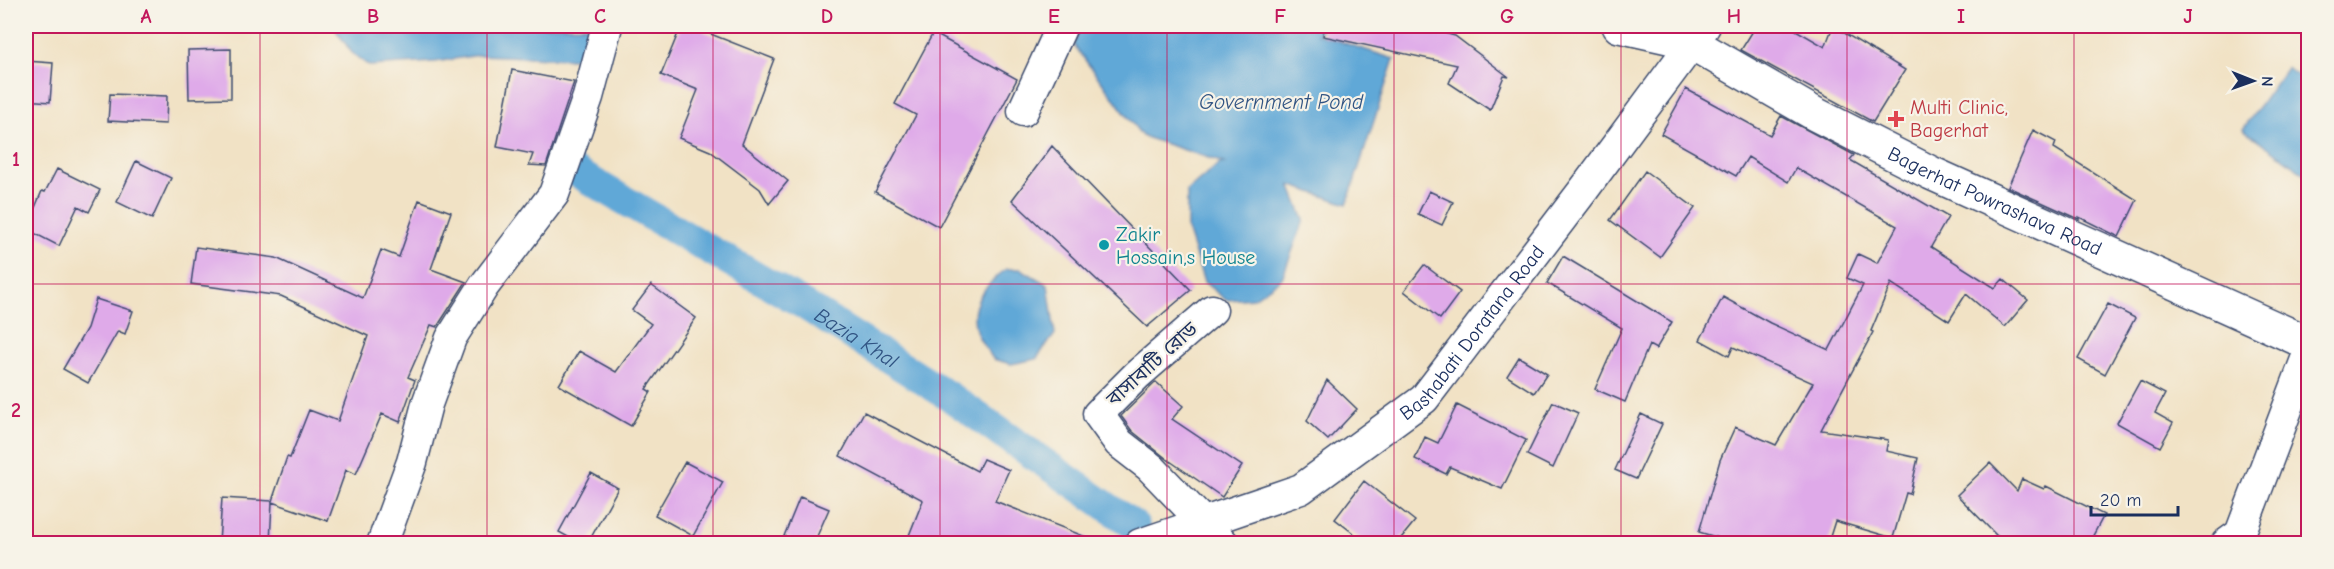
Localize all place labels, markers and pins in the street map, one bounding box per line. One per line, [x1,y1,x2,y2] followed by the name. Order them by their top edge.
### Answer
[1910,96,2008,142] place label: Multi Clinic, Bagerhat
[1887,110,1905,128] marker: Multi Clinic, Bagerhat
[1116,223,1255,269] place label: Zakir Hossain,s House
[1097,238,1111,252] marker: Zakir Hossain,s House

